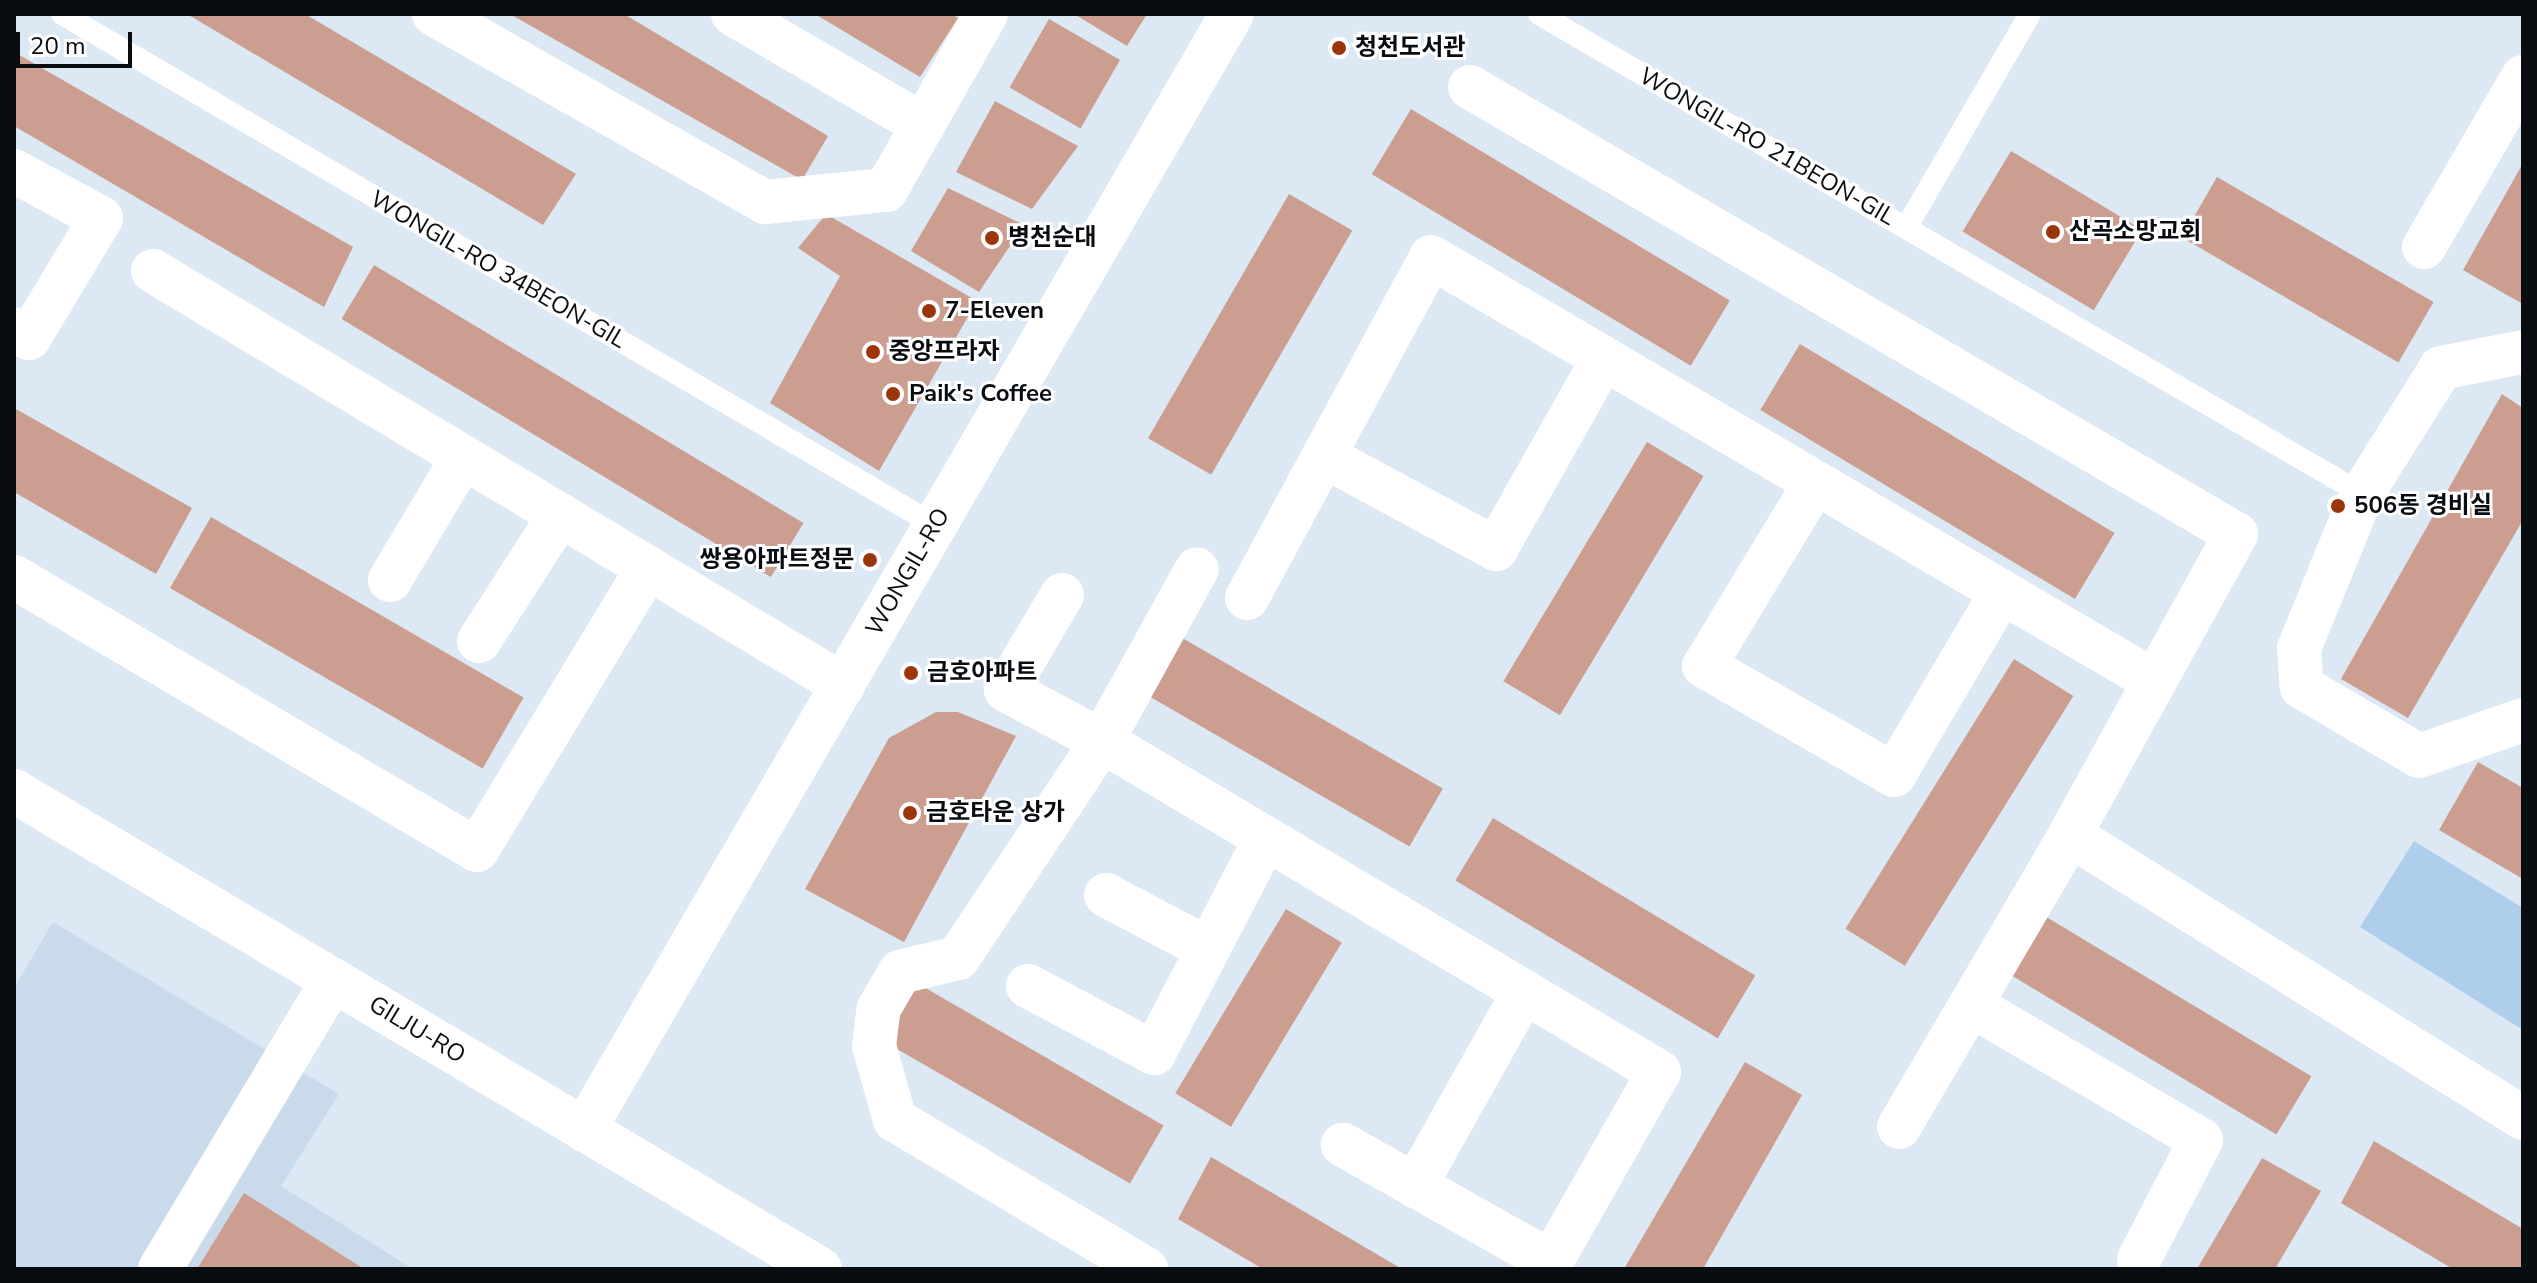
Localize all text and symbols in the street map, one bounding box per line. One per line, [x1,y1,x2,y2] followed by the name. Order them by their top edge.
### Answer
[20,16,136,66] scale bar
[30,30,86,62] text: 20 m
[1355,34,1465,62] place label: 청천도서관
[1330,39,1348,57] marker: 청천도서관
[1634,62,1900,232] street label: WONGIL-RO 21BEON-GIL
[365,185,631,355] street label: WONGIL-RO 34BEON-GIL
[2069,218,2201,246] place label: 산곡소망교회
[2044,223,2062,241] marker: 산곡소망교회
[1008,224,1096,252] place label: 병천순대
[983,229,1001,247] marker: 병천순대
[945,297,1044,325] place label: 7-Eleven
[920,302,938,320] marker: 7-Eleven
[889,338,999,366] place label: 중앙프라자
[864,343,882,361] marker: 중앙프라자
[909,380,1052,408] place label: Paik's Coffee
[884,385,902,403] marker: Paik's Coffee
[2354,492,2492,520] place label: 506동 경비실
[2329,497,2347,515] marker: 506동 경비실
[860,503,956,641] street label: WONGIL-RO
[699,546,854,574] place label: 쌍용아파트정문
[861,551,879,569] marker: 쌍용아파트정문
[927,659,1037,687] place label: 금호아파트
[902,664,920,682] marker: 금호아파트
[926,799,1065,827] place label: 금호타운 상가
[901,804,919,822] marker: 금호타운 상가
[364,990,470,1070] street label: GILJU-RO

